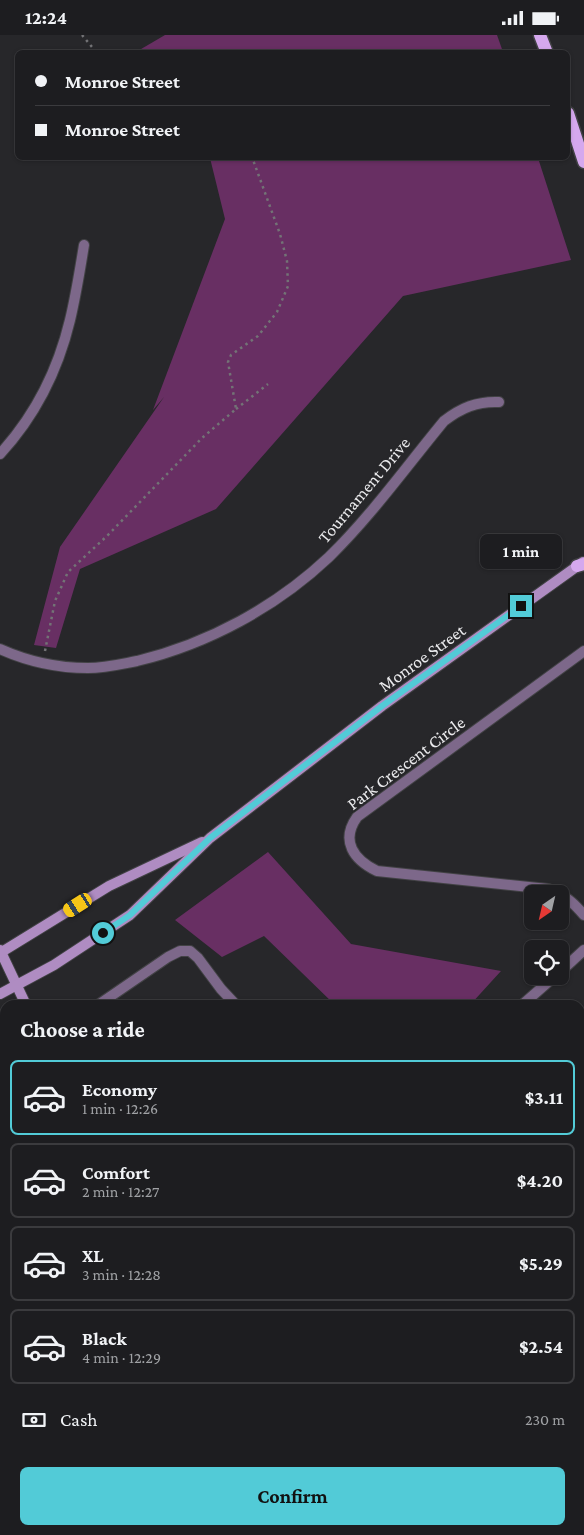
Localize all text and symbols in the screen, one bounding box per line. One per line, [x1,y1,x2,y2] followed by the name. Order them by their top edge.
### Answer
[25,7,67,28] text: 12:24
[65,71,180,92] text: Monroe Street
[65,119,180,140] text: Monroe Street
[314,433,414,547] street label: Tournament Drive
[480,533,562,569] callout: 1 min
[503,543,539,560] text: 1 min
[510,595,532,617] route end
[375,619,470,696] street label: Monroe Street
[343,712,469,814] street label: Park Crescent Circle
[524,885,569,930] north arrow
[524,885,569,985] map controls
[61,891,94,919] car
[92,922,114,944] route start
[524,940,569,985] button: locate
[20,1017,145,1042] text: Choose a ride
[22,1075,67,1120] icon: car
[82,1079,157,1100] text: Economy
[525,1087,563,1108] text: $3.11
[82,1100,158,1117] text: 1 min · 12:26
[22,1158,67,1203] icon: car
[82,1162,150,1183] text: Comfort
[517,1170,563,1191] text: $4.20
[82,1183,159,1200] text: 2 min · 12:27
[22,1241,67,1286] icon: car
[82,1245,104,1266] text: XL
[519,1253,563,1274] text: $5.29
[82,1266,161,1283] text: 3 min · 12:28
[22,1324,67,1369] icon: car
[82,1328,127,1349] text: Black
[519,1336,563,1357] text: $2.54
[82,1349,161,1366] text: 4 min · 12:29
[20,1406,48,1434] icon: cash
[60,1409,98,1430] text: Cash
[525,1411,565,1428] text: 230 m
[20,1467,565,1525] button: Confirm

